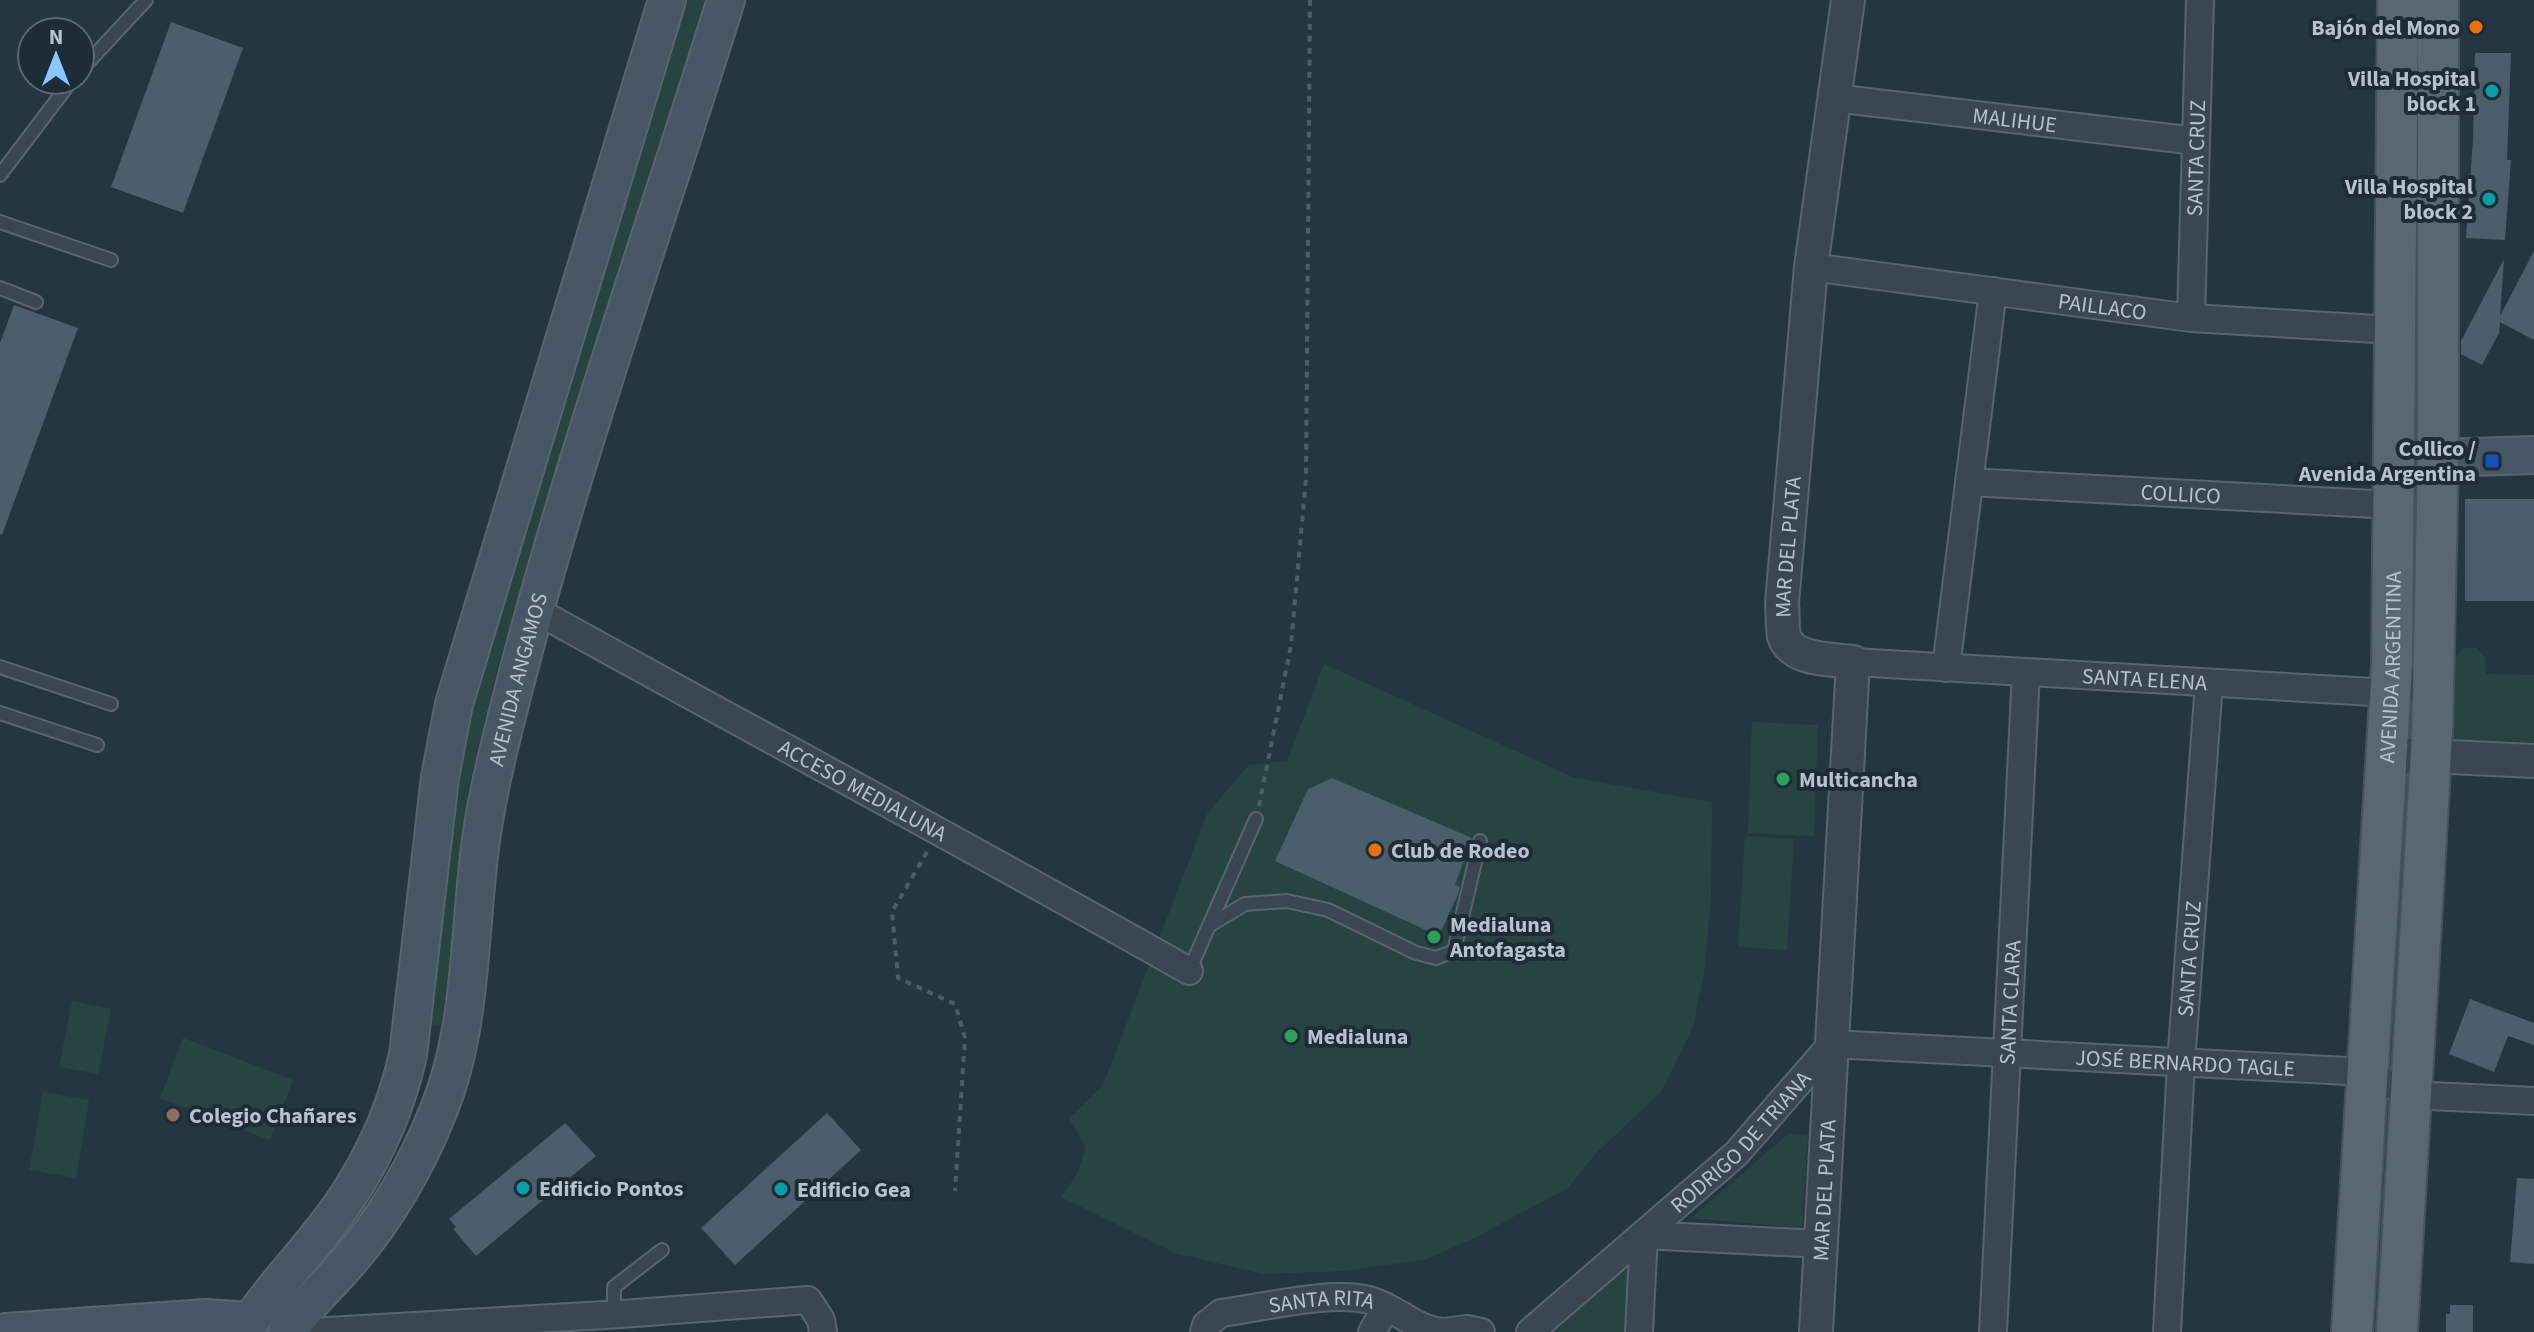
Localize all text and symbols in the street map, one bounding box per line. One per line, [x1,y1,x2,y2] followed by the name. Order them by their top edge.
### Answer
[2311,12,2460,44] place label: Bajón del Mono
[16,16,96,96] north arrow
[2467,18,2485,36] marker: Bajón del Mono
[49,21,63,53] text: N
[2347,63,2477,120] place label: Villa Hospital block 1
[2483,82,2501,100] marker: Villa Hospital block 1
[2179,99,2214,217] street label: SANTA CRUZ
[1971,100,2059,141] street label: MALIHUE
[2344,171,2474,228] place label: Villa Hospital block 2
[2480,190,2498,208] marker: Villa Hospital block 2
[2056,285,2148,329] street label: PAILLACO
[2298,433,2476,490] place label: Collico / Avenida Argentina
[2483,452,2501,470] marker: Collico / Avenida Argentina
[1767,475,1810,618] street label: MAR DEL PLATA
[2140,476,2222,513] street label: COLLICO
[2371,571,2410,764] street label: AVENIDA ARGENTINA
[480,589,556,769] street label: AVENIDA ANGAMOS
[2081,660,2208,699] street label: SANTA ELENA
[772,732,953,850] street label: ACCESO MEDIALUNA
[1799,764,1918,796] place label: Multicancha
[1774,770,1792,788] marker: Multicancha
[1391,835,1530,867] place label: Club de Rodeo
[1366,841,1384,859] marker: Club de Rodeo
[2169,900,2210,1018] street label: SANTA CRUZ
[1449,909,1566,966] place label: Medialuna Antofagasta
[1425,928,1443,946] marker: Medialuna Antofagasta
[1991,939,2030,1066] street label: SANTA CLARA
[1307,1021,1408,1053] place label: Medialuna
[1282,1027,1300,1045] marker: Medialuna
[2075,1042,2296,1085] street label: JOSÉ BERNARDO TAGLE
[1663,1064,1819,1221] street label: RODRIGO DE TRIANA
[189,1100,357,1132] place label: Colegio Chañares
[164,1106,182,1124] marker: Colegio Chañares
[1805,1118,1845,1262] street label: MAR DEL PLATA
[539,1173,684,1205] place label: Edificio Pontos
[797,1174,911,1206] place label: Edificio Gea
[514,1179,532,1197] marker: Edificio Pontos
[772,1180,790,1198] marker: Edificio Gea
[1266,1282,1378,1322] street label: SANTA RITA

